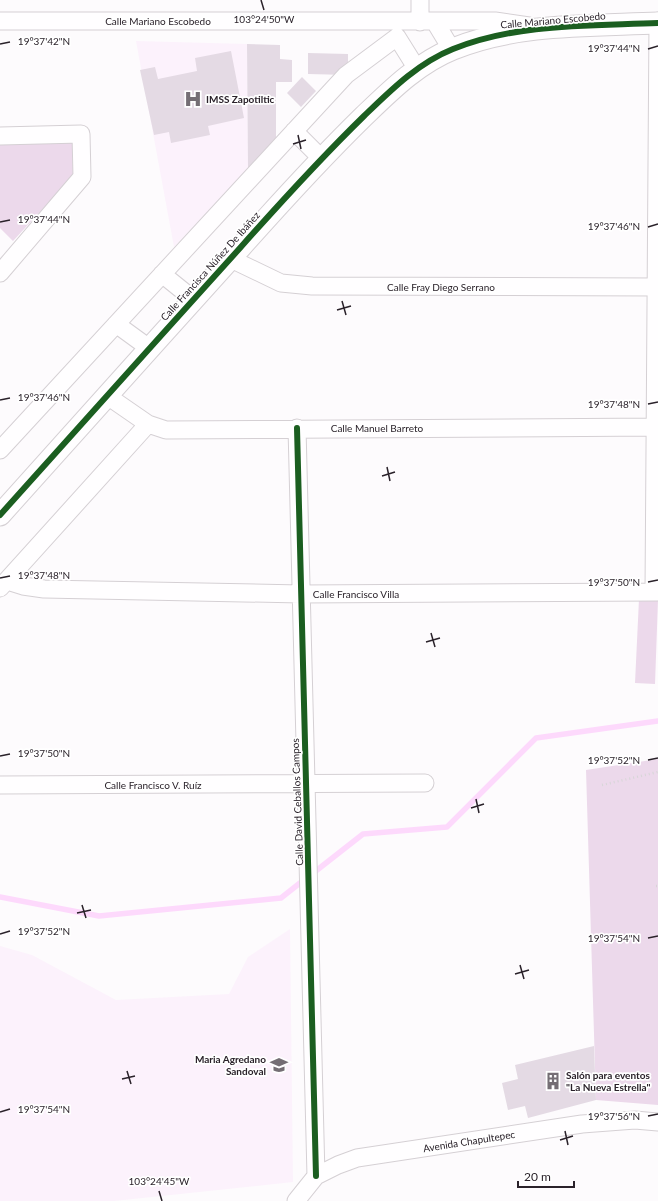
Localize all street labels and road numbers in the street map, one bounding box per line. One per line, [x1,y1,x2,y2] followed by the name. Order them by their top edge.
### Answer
[500,9,606,31] street label: Calle Mariano Escobedo
[105,15,211,27] street label: Calle Mariano Escobedo
[158,209,262,323] street label: Calle Francisca Núñez De Ibáñez
[387,281,495,293] street label: Calle Fray Diego Serrano
[331,422,424,434] street label: Calle Manuel Barreto
[313,588,399,600] street label: Calle Francisco Villa
[289,738,305,866] street label: Calle David Ceballos Campos
[104,779,202,791] street label: Calle Francisco V. Ruíz
[422,1128,516,1154] street label: Avenida Chapultepec

